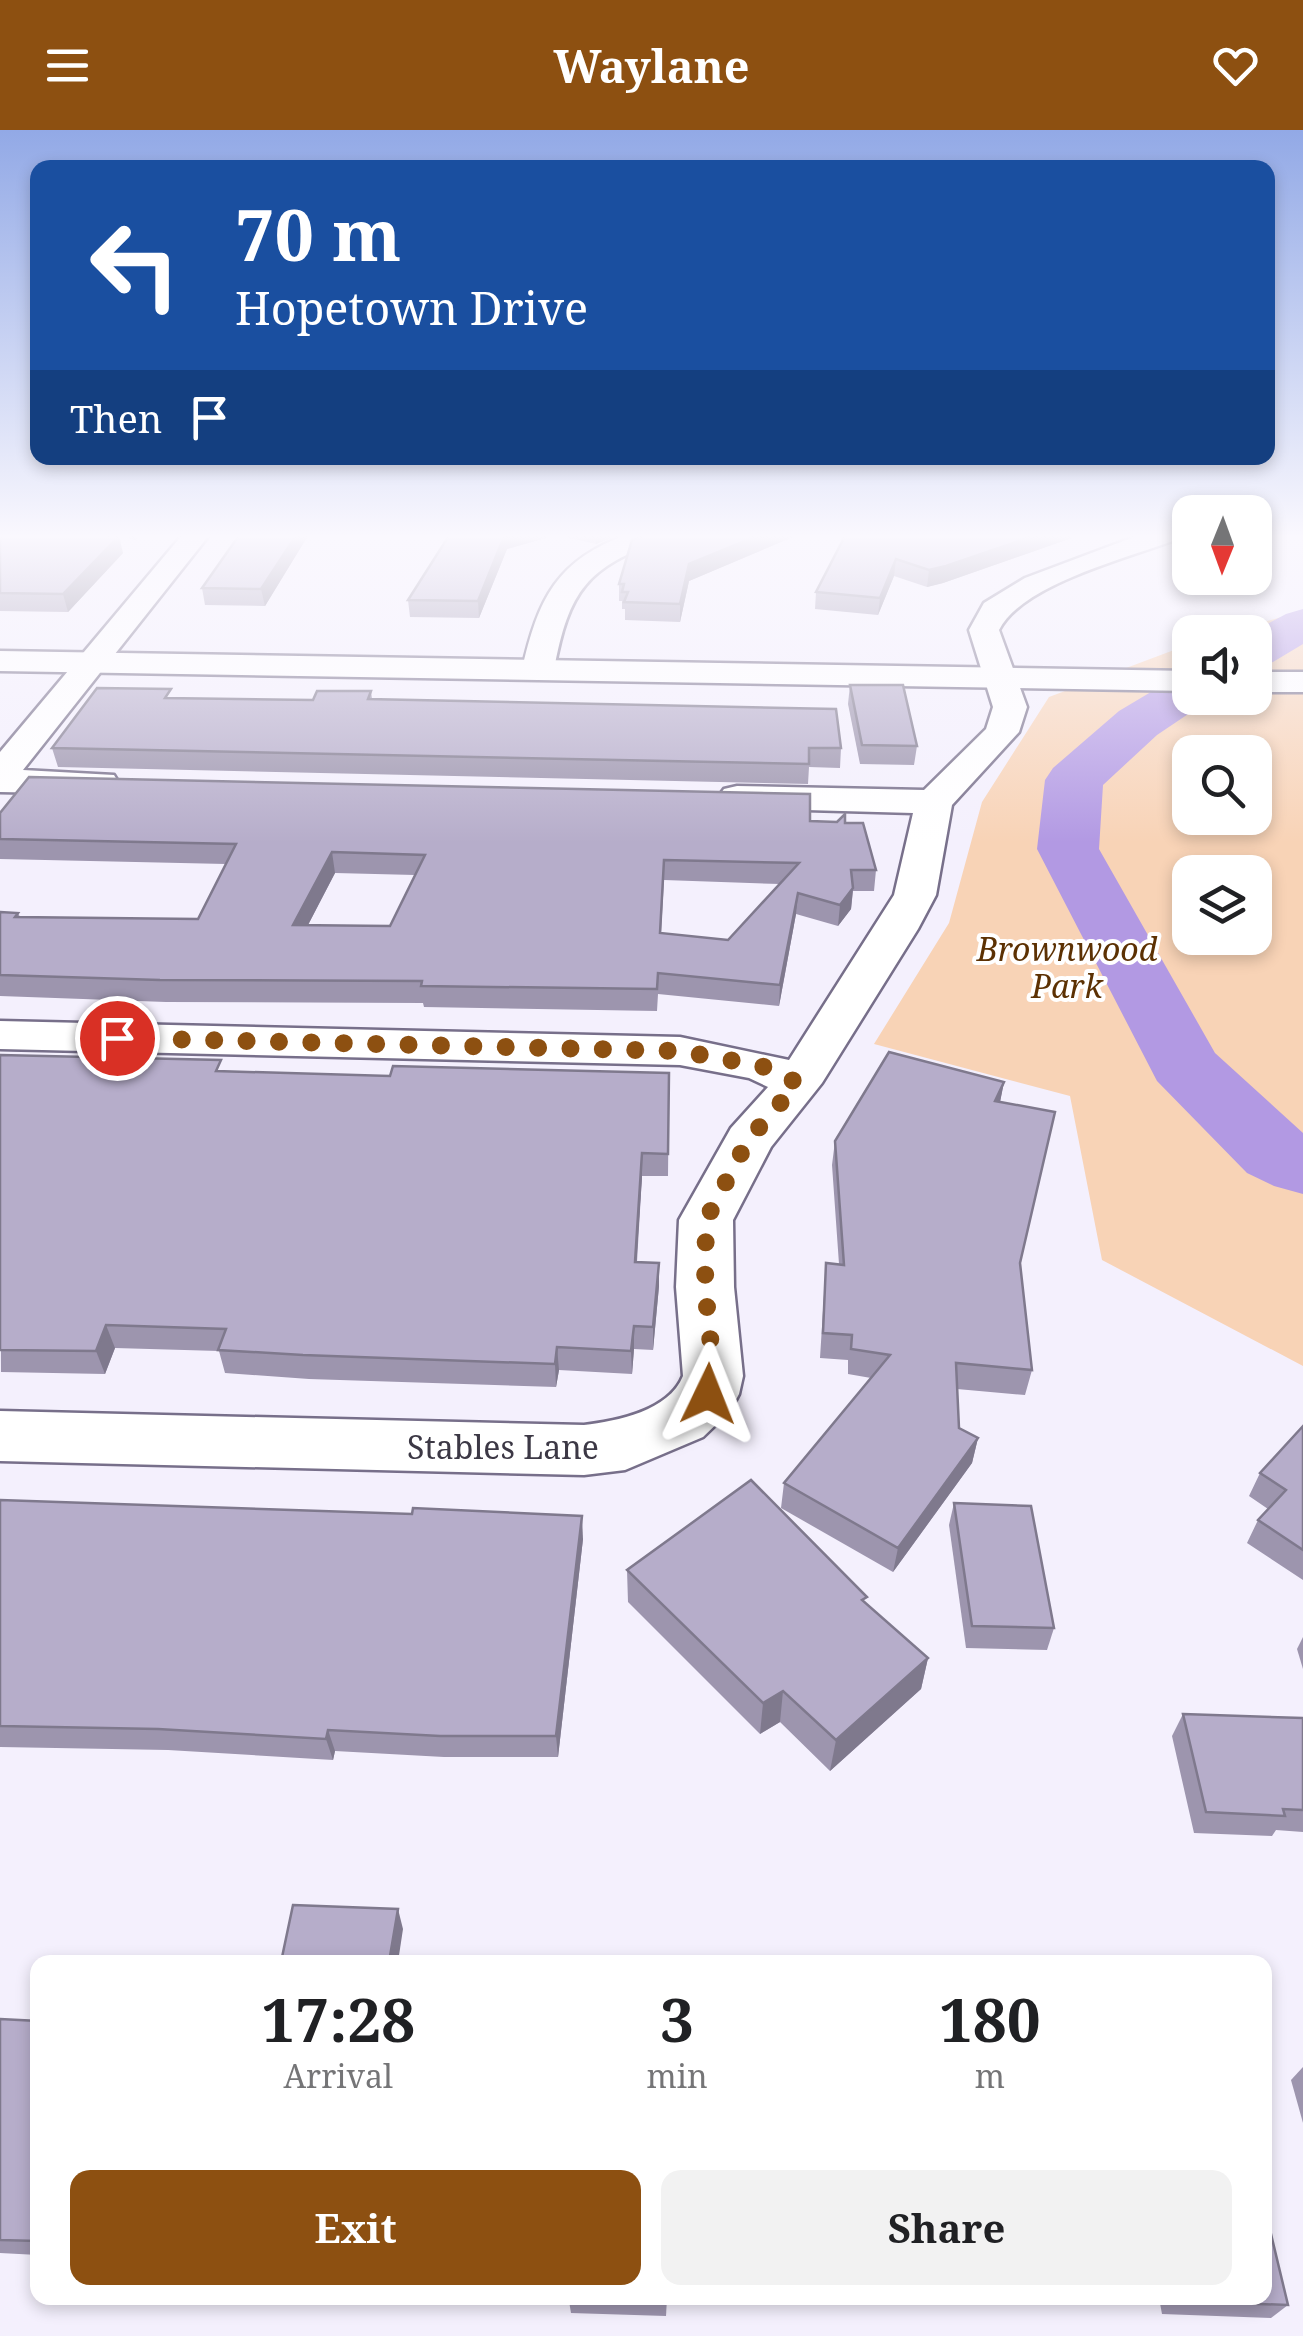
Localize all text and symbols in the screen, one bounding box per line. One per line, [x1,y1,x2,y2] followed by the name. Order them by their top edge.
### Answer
[554,35,749,96] text: Waylane
[40,38,95,93] icon: menu
[1208,38,1263,93] icon: heart
[235,186,401,282] text: 70 m
[70,200,200,330] icon: left
[235,277,588,338] text: Hopetown Drive
[182,390,237,445] icon: arrive
[70,392,162,444] text: Then
[1172,495,1272,595] north arrow
[1172,495,1272,955] map controls
[1172,615,1272,715] button: sound
[1172,735,1272,835] button: search
[1172,855,1272,955] button: layers
[976,927,1158,1007] park label: Brownwood Park
[75,996,160,1081] pin
[90,1011,145,1066] icon: arrive
[656,1342,760,1446] position arrow
[407,1425,599,1468] street label: Stables Lane
[261,1978,415,2060] text: 17:28
[660,1978,694,2060] text: 3
[939,1978,1041,2060] text: 180
[284,2054,393,2097] text: Arrival
[647,2054,708,2097] text: min
[975,2054,1005,2097] text: m
[70,2170,641,2285] button: Exit
[661,2170,1232,2285] button: Share

